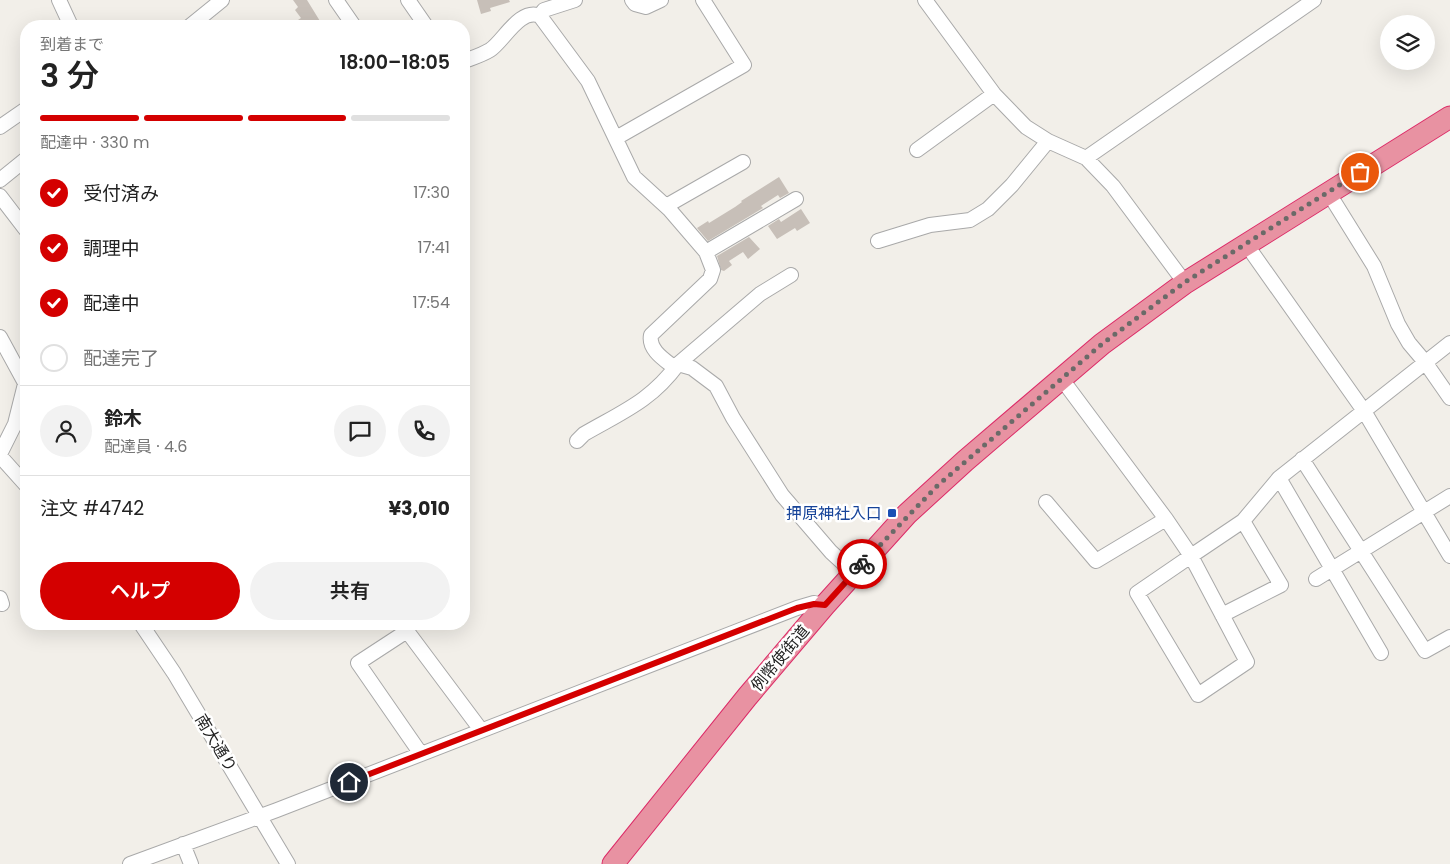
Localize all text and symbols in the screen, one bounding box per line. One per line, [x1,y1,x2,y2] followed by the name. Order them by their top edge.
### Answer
[1380,15,1435,70] map controls
[1380,15,1435,70] button: layers
[40,33,104,56] text: 到着まで
[339,49,450,76] text: 18:00–18:05
[40,53,99,98] text: 3 分
[40,131,150,154] text: 配達中 · 330 m
[1339,151,1381,193] pin
[1346,158,1374,186] icon: bag
[40,179,68,207] icon: check
[83,180,159,207] text: 受付済み
[413,181,450,204] text: 17:30
[40,234,68,262] icon: check
[83,235,140,262] text: 調理中
[418,236,450,259] text: 17:41
[40,289,68,317] icon: check
[83,290,140,317] text: 配達中
[413,291,450,314] text: 17:54
[83,345,159,372] text: 配達完了
[40,405,92,457] button: person
[104,405,142,432] text: 鈴木
[334,405,386,457] button: chat
[398,405,450,457] button: phone
[104,435,188,458] text: 配達員 · 4.6
[40,495,144,522] text: 注文 #4742
[388,495,450,522] text: ¥3,010
[786,502,882,525] place label: 押原神社入口
[886,507,898,519] marker: 押原神社入口
[837,539,887,589] courier
[848,550,876,578] icon: bike
[40,562,240,620] button: ヘルプ
[250,562,450,620] button: 共有
[745,620,815,696] street label: 例幣使街道
[190,710,242,776] street label: 南大通り
[328,761,370,803] pin
[335,768,363,796] icon: home

